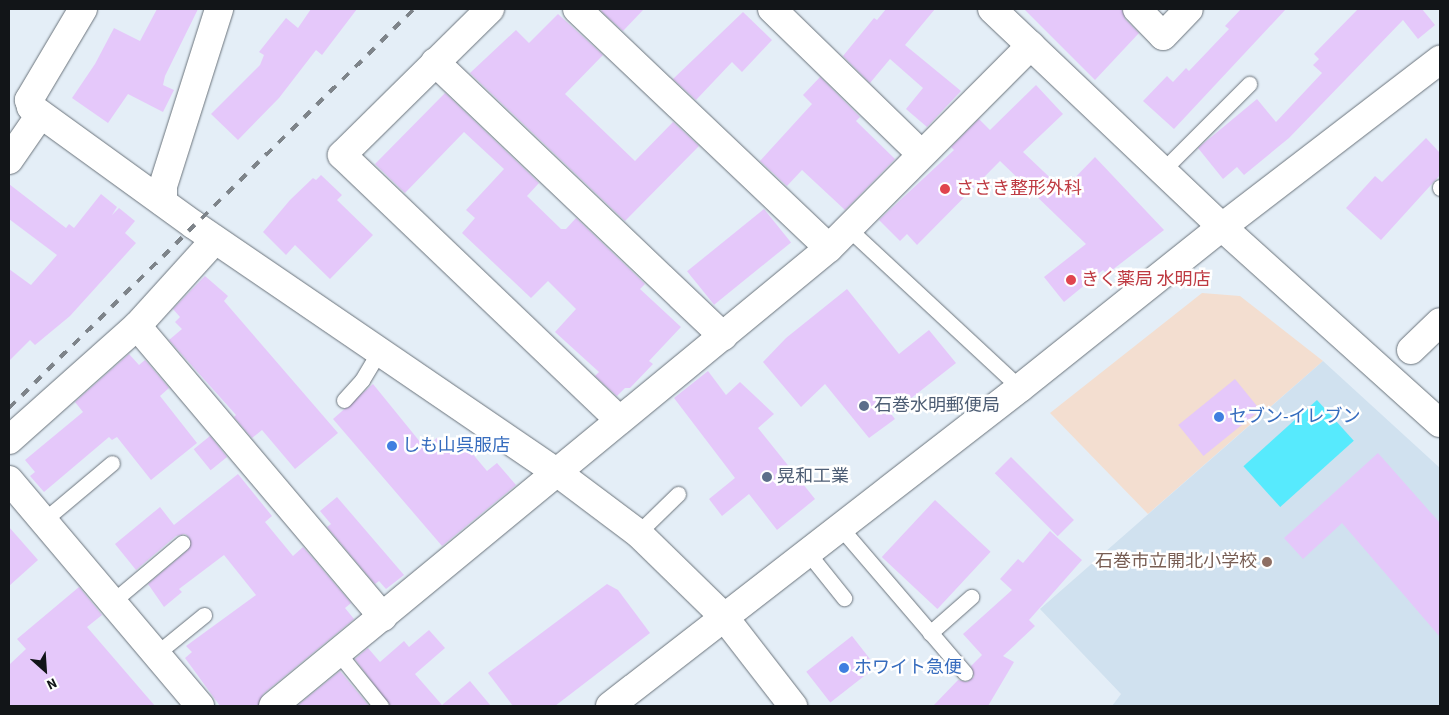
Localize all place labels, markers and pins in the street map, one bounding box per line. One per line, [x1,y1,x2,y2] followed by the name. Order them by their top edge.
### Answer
[956,178,1082,200] place label: ささき整形外科
[938,182,952,196] marker: ささき整形外科
[1081,269,1211,291] place label: きく薬局 水明店
[1065,274,1077,286] marker: きく薬局 水明店
[874,395,1000,417] place label: 石巻水明郵便局
[858,400,870,412] marker: 石巻水明郵便局
[1229,406,1361,428] place label: セブン-イレブン
[1213,411,1225,423] marker: セブン-イレブン
[402,435,510,457] place label: しも山呉服店
[386,440,398,452] marker: しも山呉服店
[777,466,849,488] place label: 晃和工業
[761,471,773,483] marker: 晃和工業
[1095,551,1257,573] place label: 石巻市立開北小学校
[1261,556,1273,568] marker: 石巻市立開北小学校
[854,657,962,679] place label: ホワイト急便
[838,662,850,674] marker: ホワイト急便

